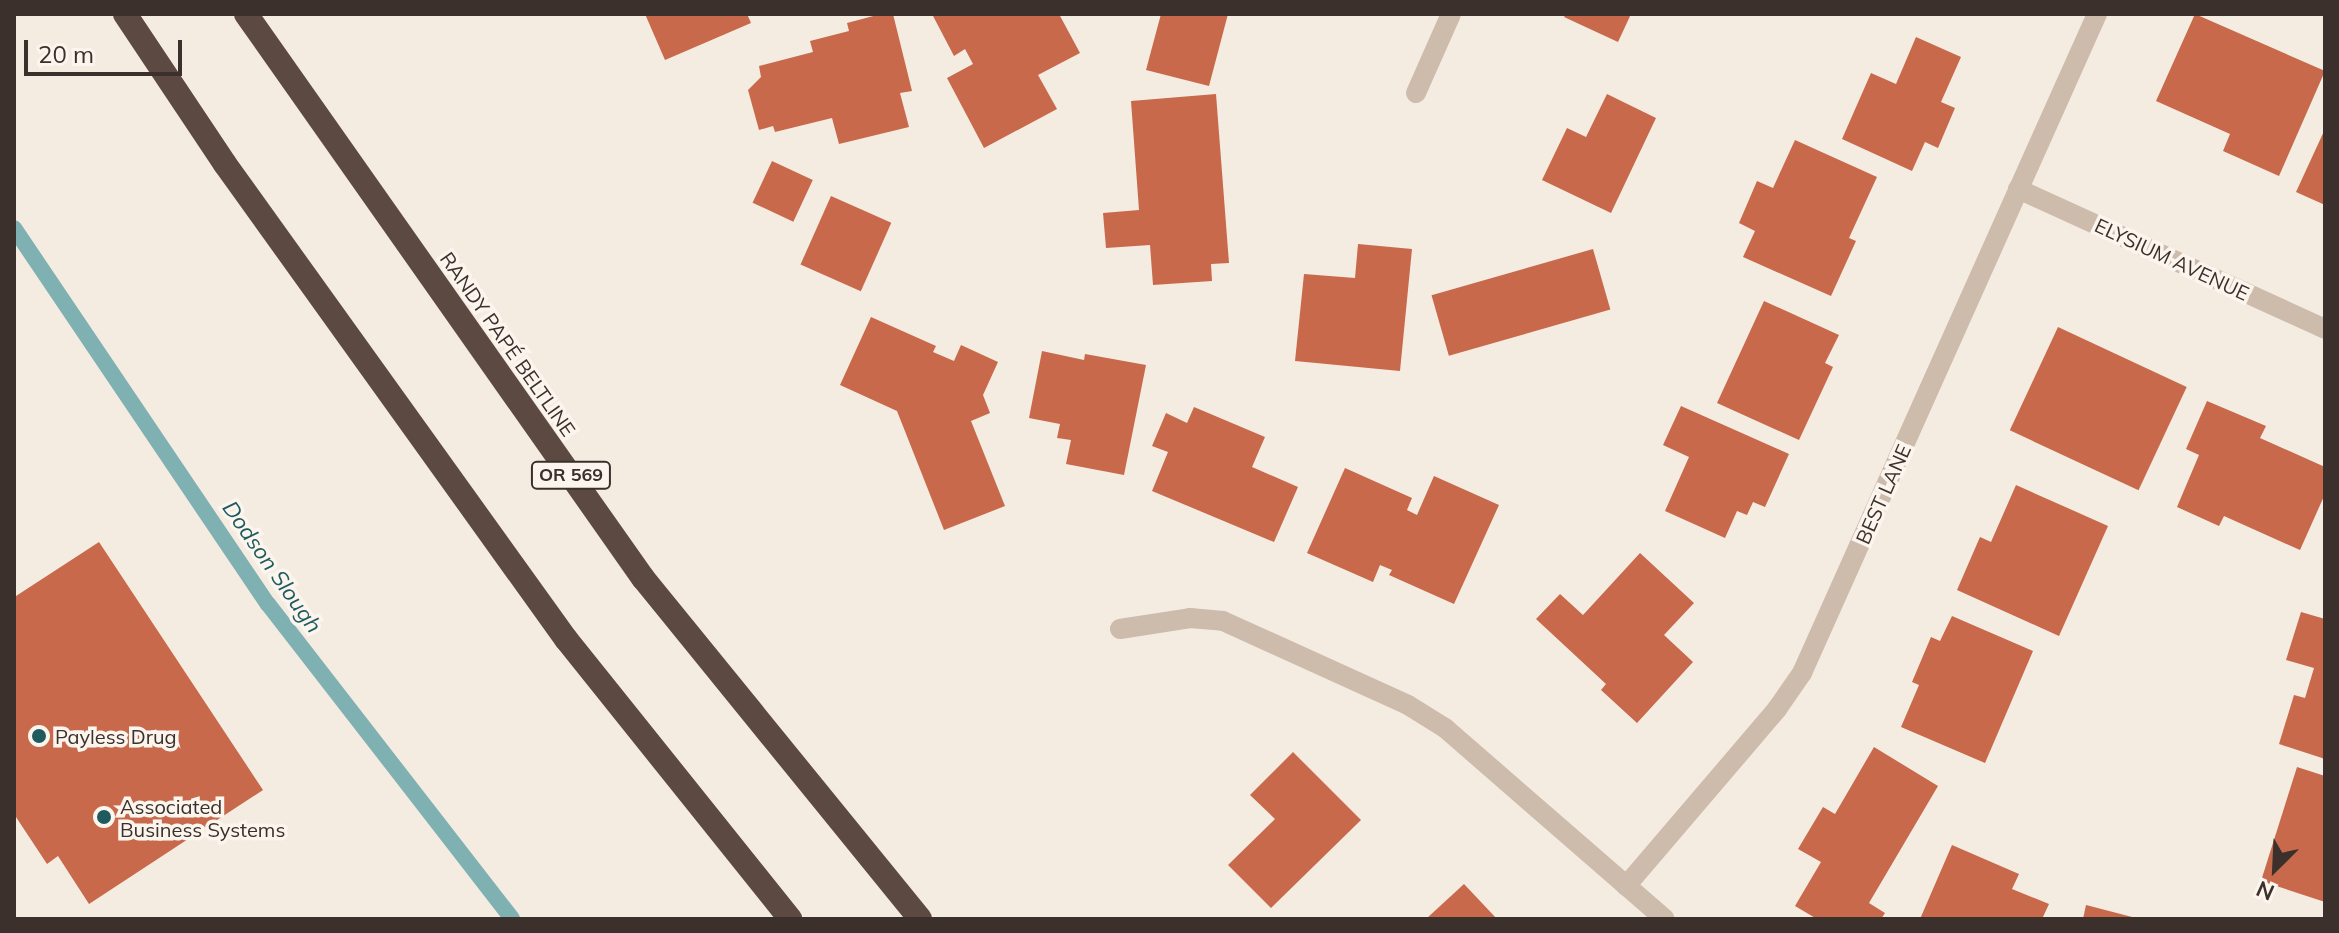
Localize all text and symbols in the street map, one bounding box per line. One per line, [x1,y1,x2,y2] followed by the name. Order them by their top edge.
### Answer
[28,24,186,74] scale bar
[38,39,94,69] text: 20 m
[2091,213,2253,305] street label: ELYSIUM AVENUE
[435,247,581,441] street label: RANDY PAPÉ BELTLINE
[1850,440,1916,548] street label: BEST LANE
[529,461,613,489] road number: OR 569
[217,496,327,638] water label: Dodson Slough
[55,724,177,748] place label: Payless Drug
[30,727,48,745] marker: Payless Drug
[120,794,285,841] place label: Associated Business Systems
[95,808,113,826] marker: Associated Business Systems
[2235,829,2315,909] north arrow
[2252,875,2279,907] text: N

